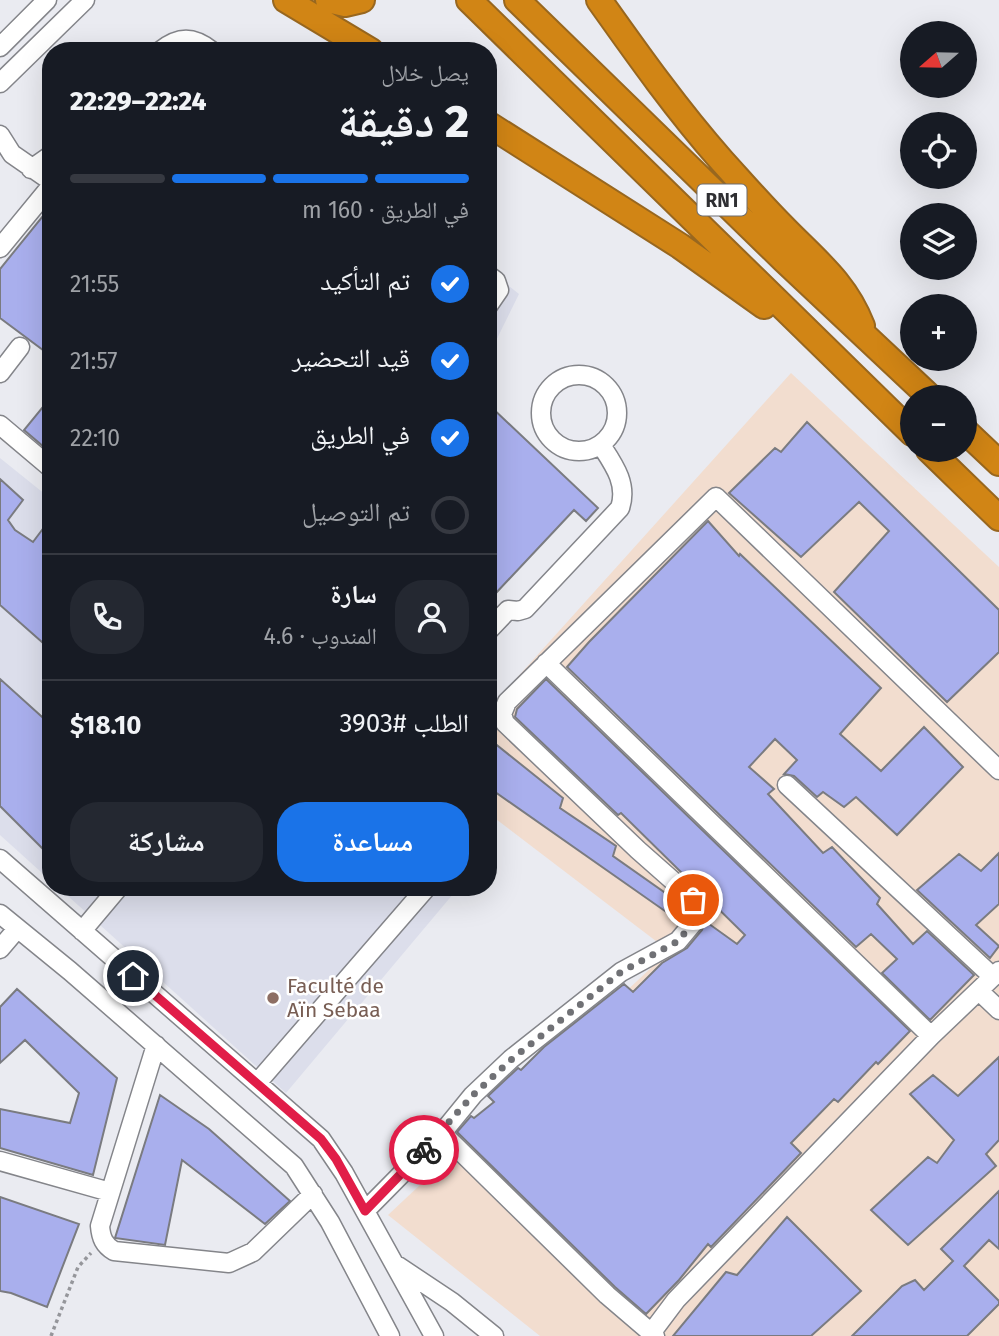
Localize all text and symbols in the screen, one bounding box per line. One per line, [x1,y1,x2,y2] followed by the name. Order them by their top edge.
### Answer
[900,21,976,98] north arrow
[900,21,977,462] map controls
[381,59,469,87] text: يصل خلال
[70,86,206,117] text: 22:24–22:29
[338,94,469,149] text: 2 دقيقة
[900,112,977,189] button: locate
[698,184,746,216] road number: RN1
[302,196,469,224] text: في الطريق · 160 m
[900,203,977,280] button: layers
[431,265,469,303] icon: check
[320,266,410,297] text: تم التأكيد
[70,270,119,298] text: 21:55
[900,294,977,371] button: +
[431,342,469,380] icon: check
[292,343,410,374] text: قيد التحضير
[70,347,118,375] text: 21:57
[900,385,977,462] button: −
[431,419,469,457] icon: check
[310,420,410,451] text: في الطريق
[70,424,120,452] text: 22:10
[302,497,410,528] text: تم التوصيل
[330,579,377,610] text: سارة
[70,580,144,654] button: phone
[395,580,469,654] button: person
[264,622,377,650] text: المندوب · 4.6
[339,708,469,739] text: الطلب #3903
[70,710,141,741] text: $18.10
[70,802,263,882] button: مشاركة
[277,802,469,882] button: مساعدة
[663,870,723,930] pin
[674,881,712,919] icon: bag
[103,946,163,1006] pin
[114,957,152,995] icon: home
[287,973,384,1023] place label: Faculté de Aïn Sebaa
[265,990,281,1006] marker: Faculté de Aïn Sebaa
[389,1115,459,1185] courier
[405,1131,443,1169] icon: bike

